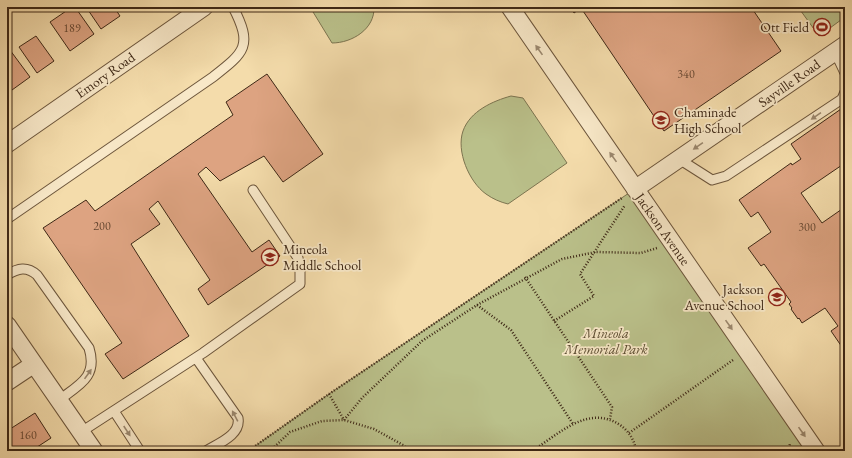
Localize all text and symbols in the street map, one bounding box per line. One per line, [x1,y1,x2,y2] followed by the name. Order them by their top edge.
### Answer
[812,17,832,37] sports icon: Ott Field
[760,18,810,36] place label: Ott Field
[63,20,81,36] house number: 189
[535,45,543,55] one-way arrow
[72,47,139,102] street label: Emory Road
[754,54,824,111] street label: Sayville Road
[677,66,695,82] house number: 340
[674,103,742,137] place label: Chaminade High School
[651,110,671,130] school or university icon: Chaminade High School
[811,112,821,120] one-way arrow
[692,142,703,150] one-way arrow
[609,152,617,162] one-way arrow
[631,188,695,269] street label: Jackson Avenue
[93,218,111,234] house number: 200
[798,219,816,235] house number: 300
[283,240,362,274] place label: Mineola Middle School
[260,247,280,267] school or university icon: Mineola Middle School
[684,280,765,314] place label: Jackson Avenue School
[767,287,787,307] school or university icon: Jackson Avenue School
[725,320,733,330] one-way arrow
[563,324,648,358] park label: Mineola Memorial Park
[84,369,92,379] one-way arrow
[232,410,239,422] one-way arrow
[123,426,131,436] one-way arrow
[19,427,37,443] house number: 160
[798,427,806,437] one-way arrow

